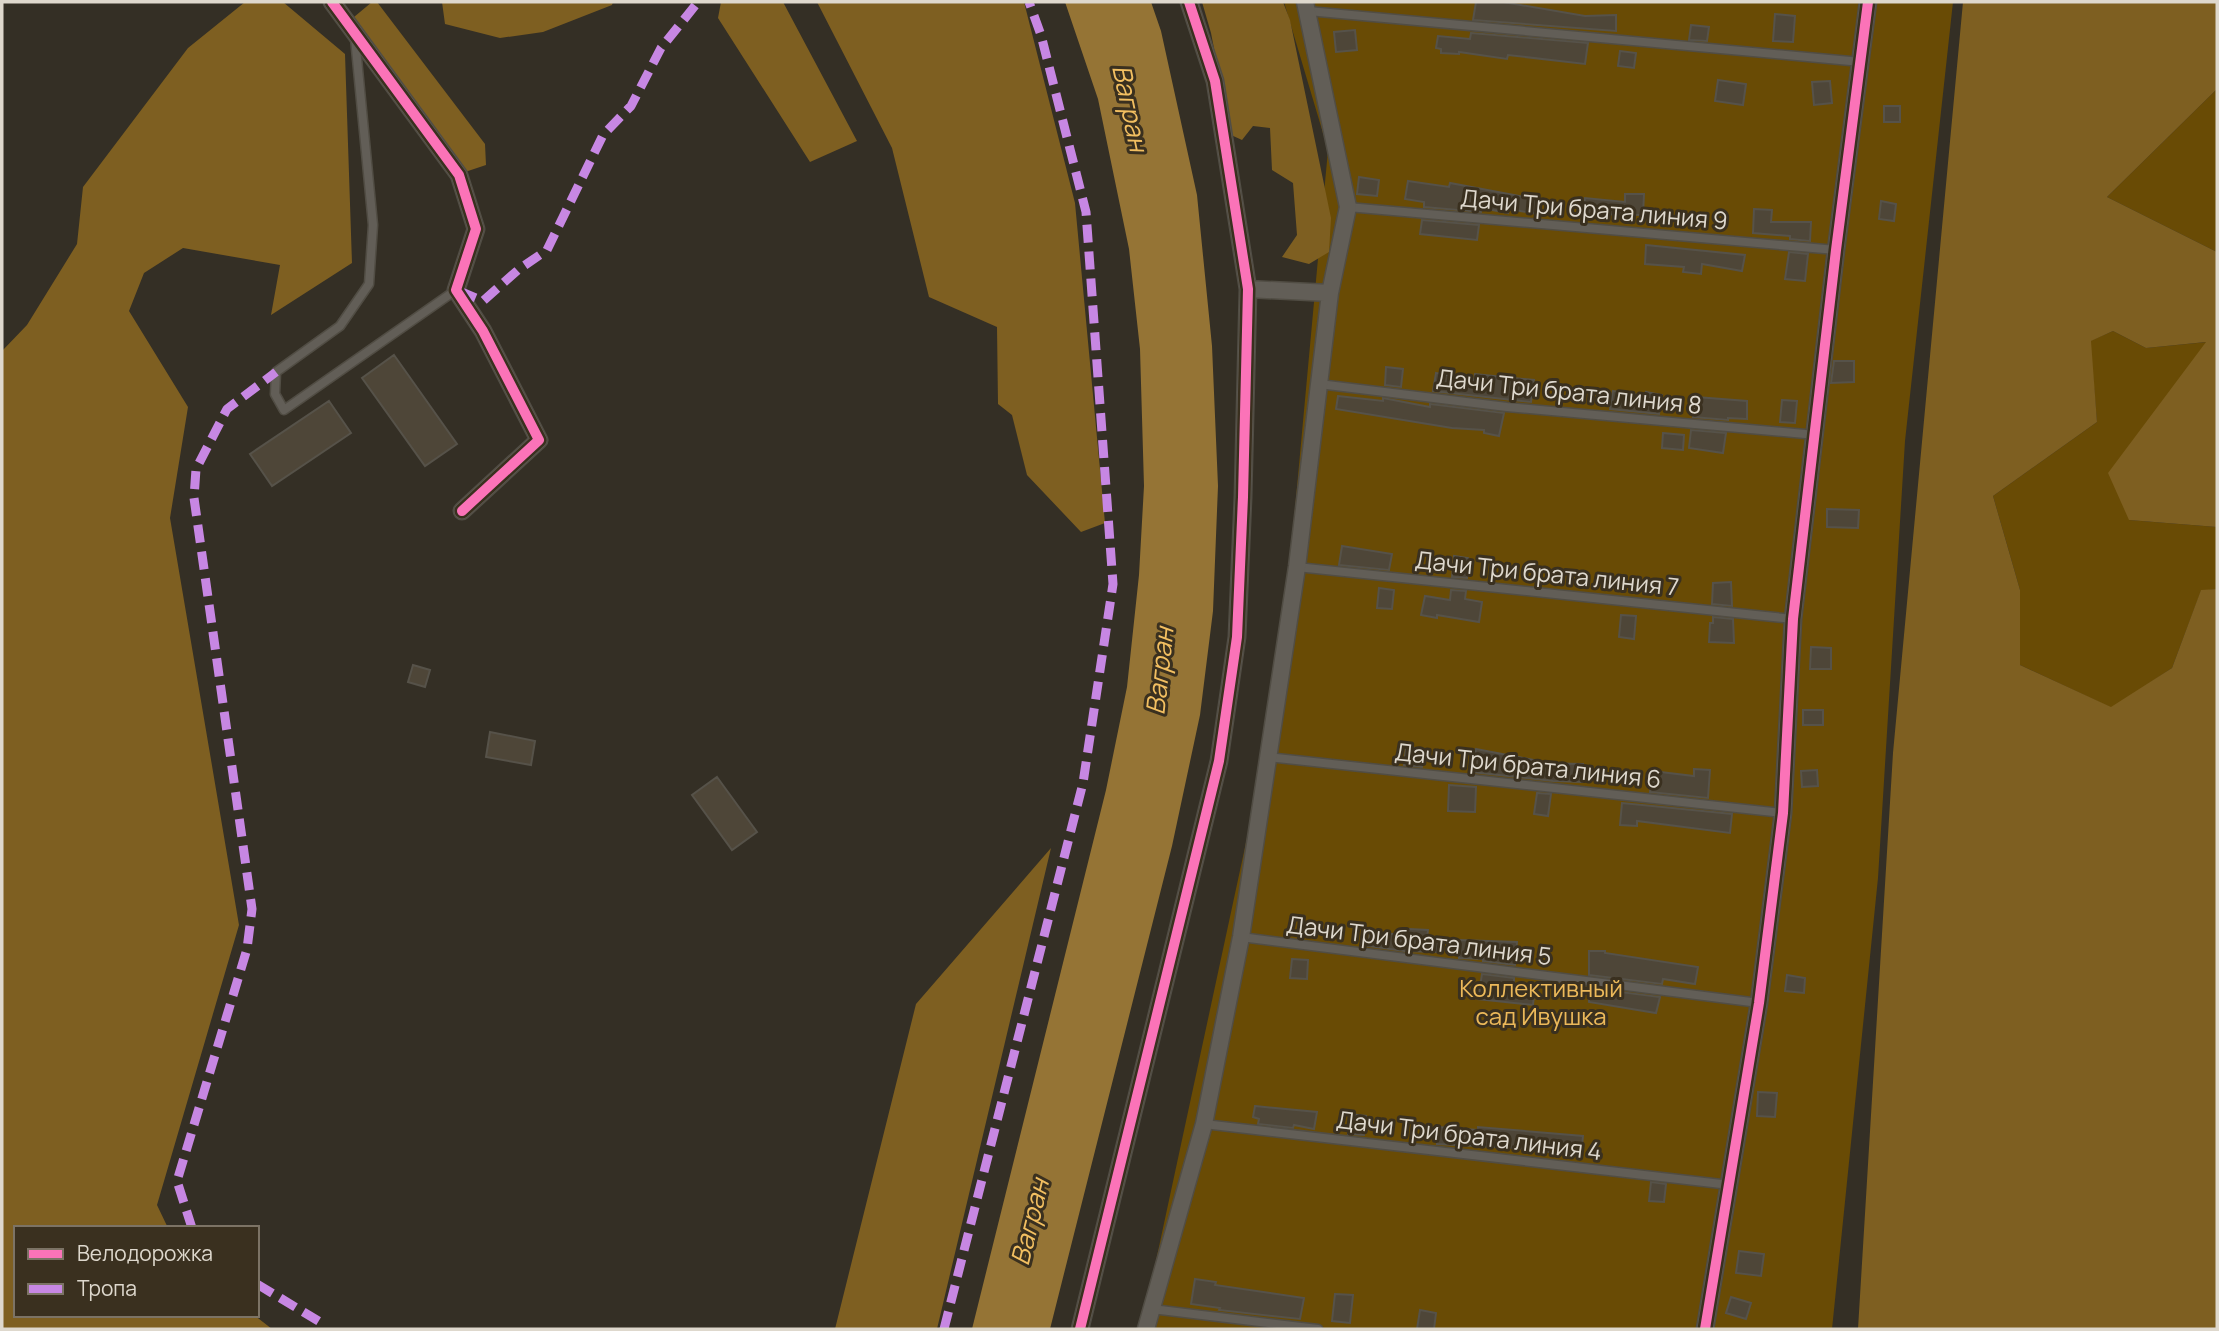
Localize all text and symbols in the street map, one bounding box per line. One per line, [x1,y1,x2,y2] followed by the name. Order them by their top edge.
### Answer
[1104,61,1158,157] water label: Вагран
[1459,180,1729,237] street label: Дачи Три брата линия 9
[1435,360,1704,421] street label: Дачи Три брата линия 8
[1414,542,1681,603] street label: Дачи Три брата линия 7
[1137,623,1182,716] water label: Вагран
[1393,734,1663,795] street label: Дачи Три брата линия 6
[1285,907,1554,972] street label: Дачи Три брата линия 5
[1459,971,1623,1032] park label: Коллективный сад Ивушка
[1335,1102,1604,1167] street label: Дачи Три брата линия 4
[1001,1172,1058,1269] water label: Вагран
[14,1226,259,1317] legend
[77,1239,213,1267] text: Велодорожка
[77,1274,137,1302] text: Тропа

